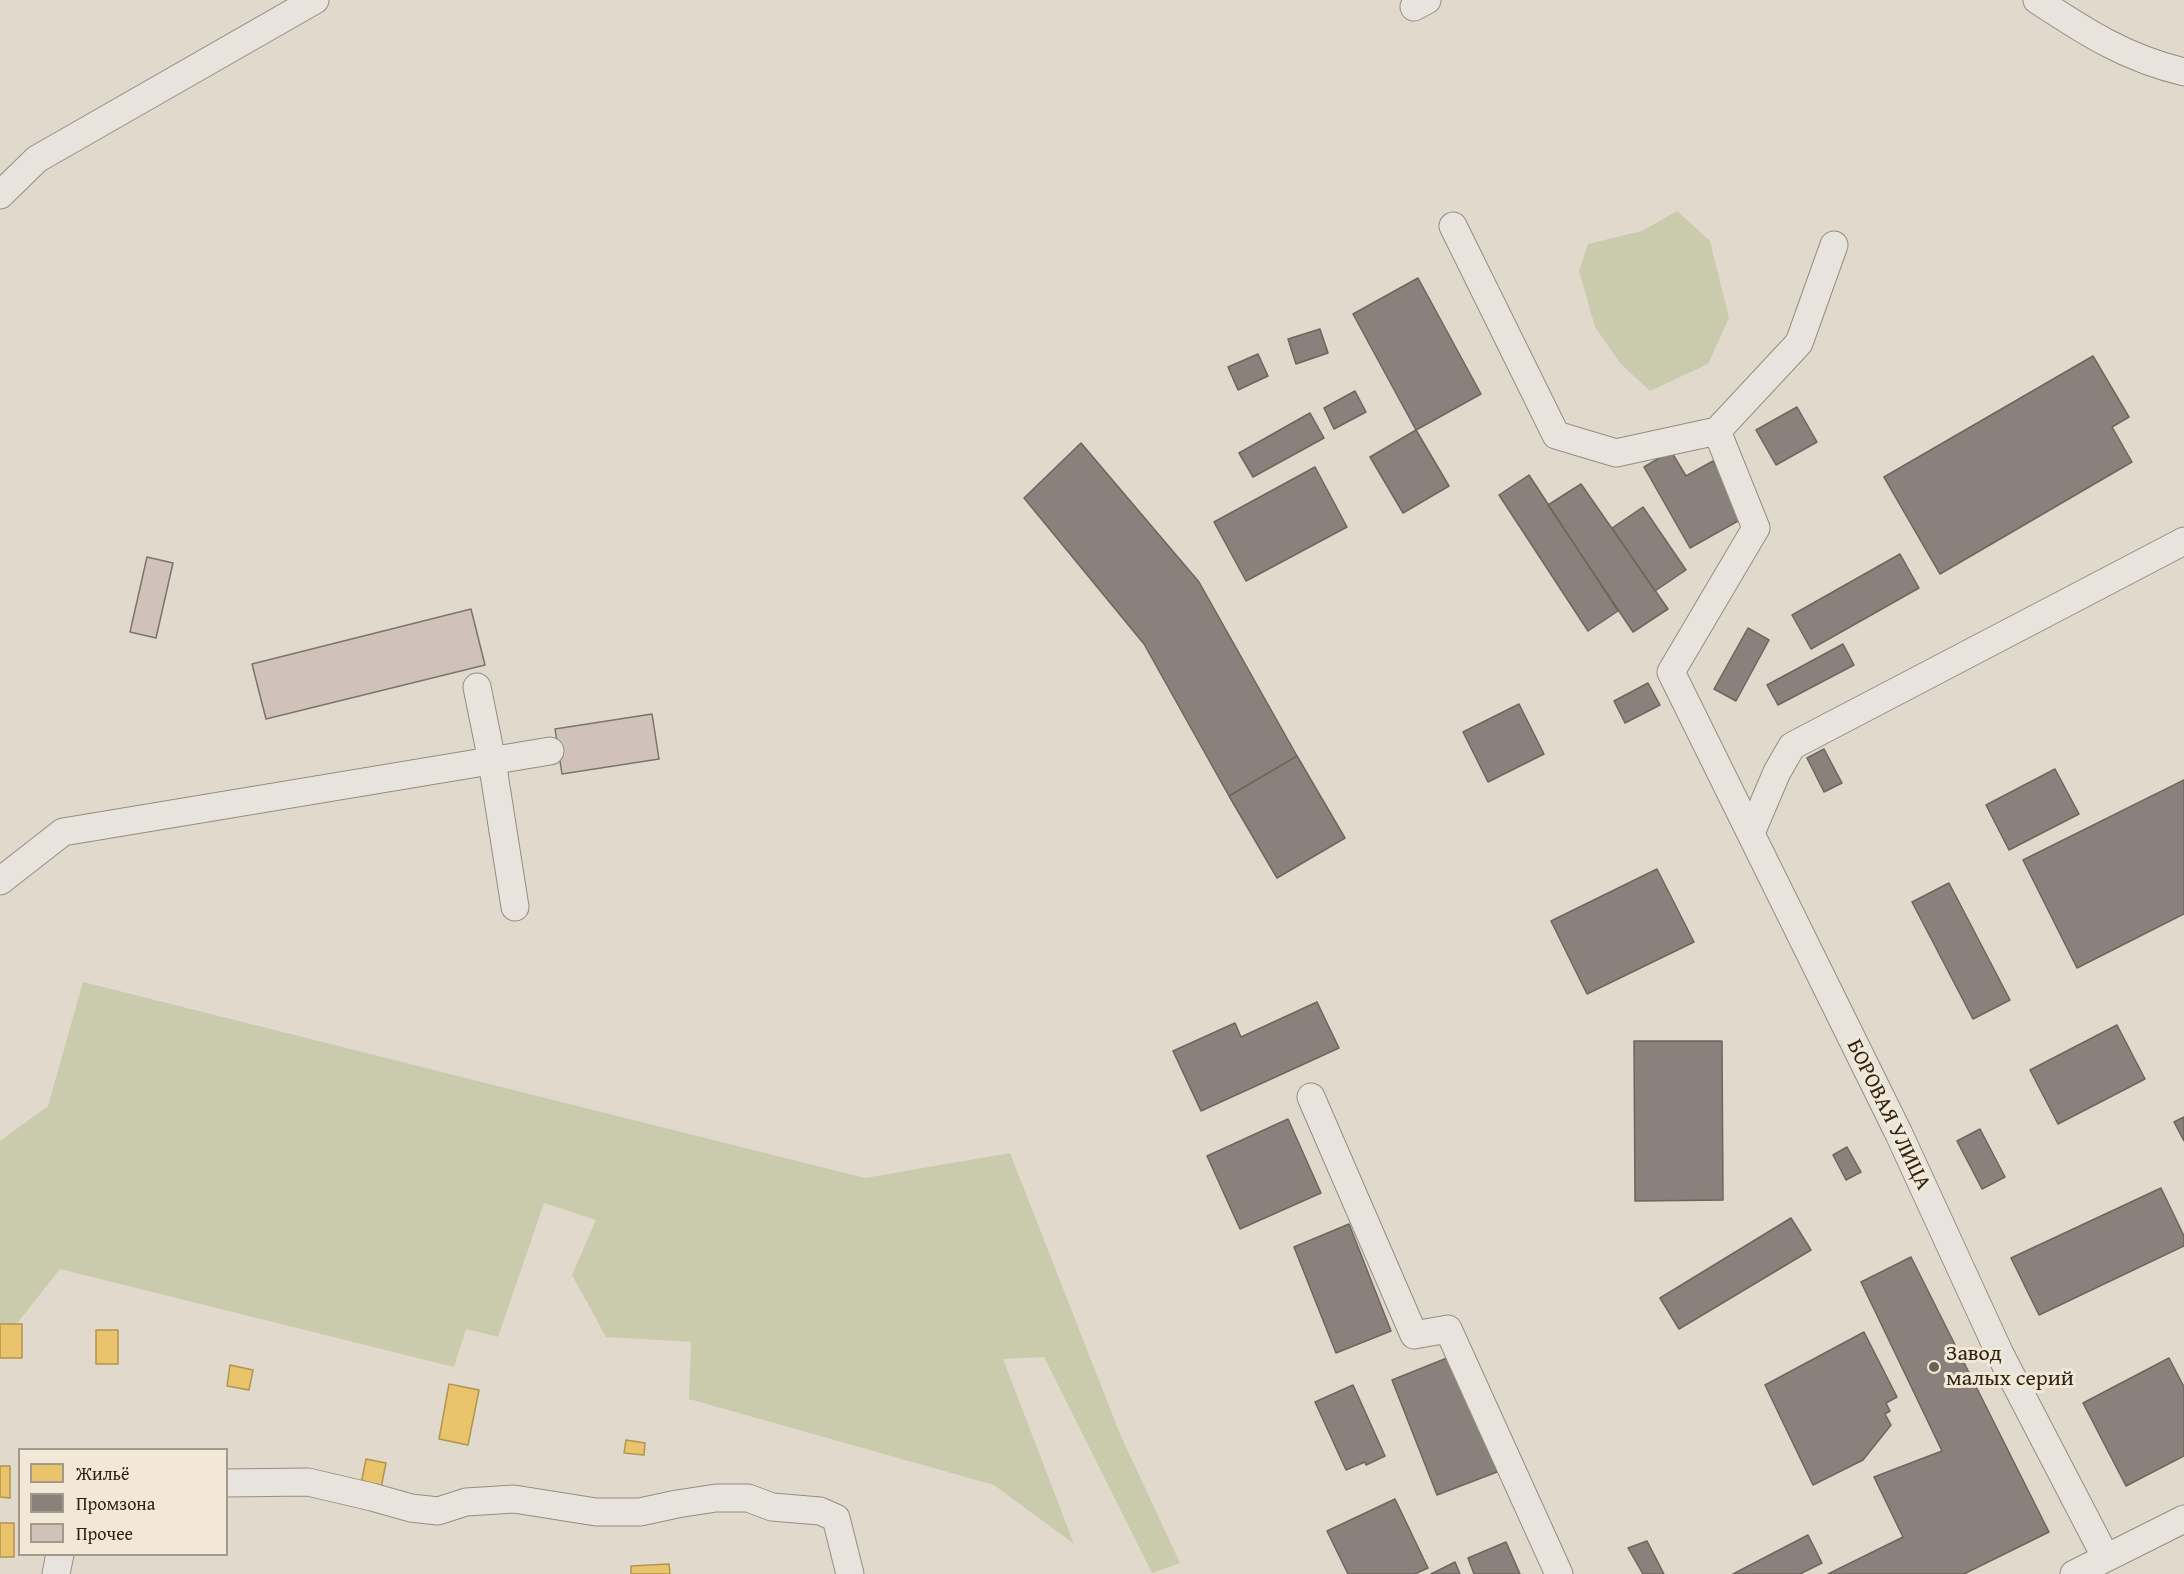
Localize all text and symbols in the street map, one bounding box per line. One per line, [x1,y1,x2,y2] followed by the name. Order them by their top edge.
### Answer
[1840,1035,1936,1195] street label: БОРОВАЯ УЛИЦА
[1946,1341,2074,1392] place label: Завод малых серий
[1927,1360,1941,1374] marker: Завод малых серий
[18,1448,228,1556] legend
[76,1460,130,1487] text: Жильё
[76,1490,155,1517] text: Промзона
[76,1520,133,1547] text: Прочее

